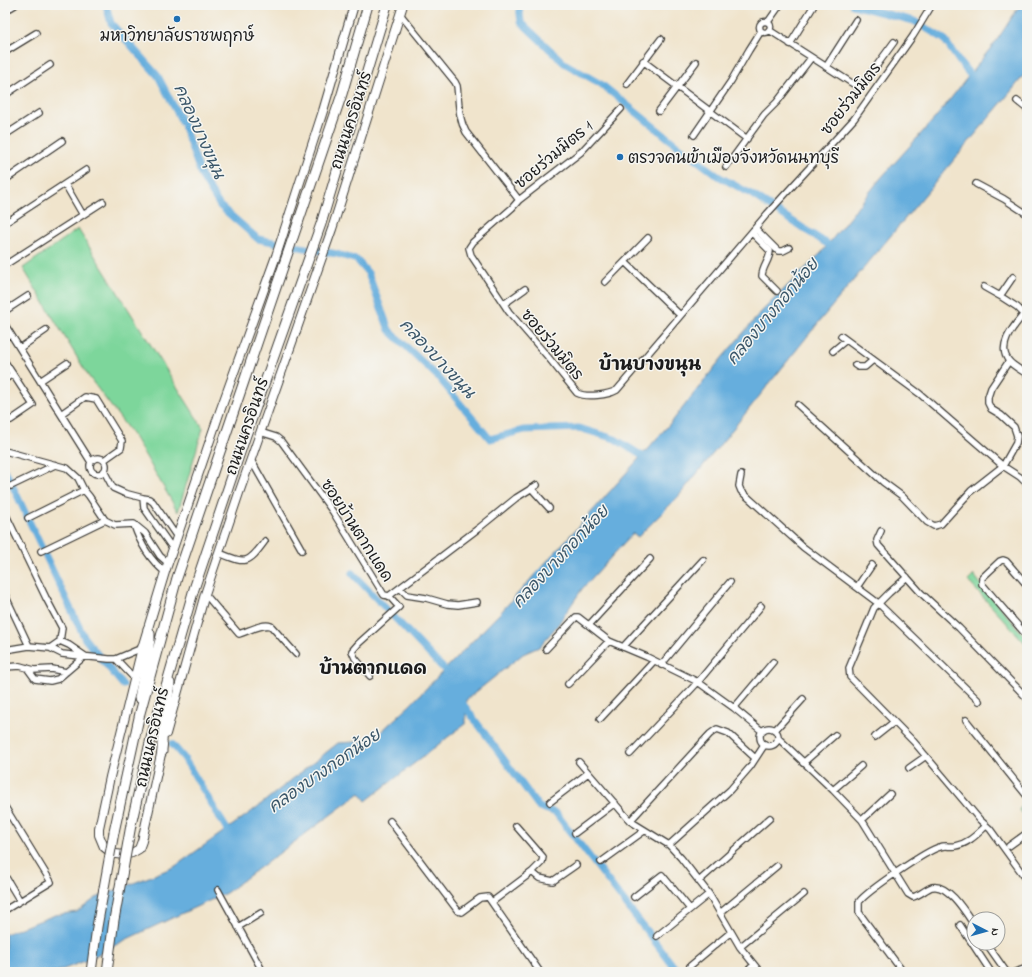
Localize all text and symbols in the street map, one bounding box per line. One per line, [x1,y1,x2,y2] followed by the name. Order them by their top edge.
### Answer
[172,14,182,24] marker: มหาวิทยาลัยราชพฤกษ์
[100,24,255,49] place label: มหาวิทยาลัยราชพฤกษ์
[815,57,888,141] street label: ซอยร่วมมิตร
[324,68,379,173] street label: ถนนนครอินทร์
[167,80,231,183] water label: คลองบางขนุน
[509,115,599,196] street label: ซอยร่วมมิตร 1
[628,146,840,171] place label: ตรวจคนเข้าเมืองจังหวัดนนทบุรี
[615,152,625,162] marker: ตรวจคนเข้าเมืองจังหวัดนนทบุรี
[721,252,827,371] water label: คลองบางกอกน้อย
[514,304,589,386] street label: ซอยร่วมมิตร
[393,314,481,405] water label: คลองบางขนุน
[599,352,701,379] district label: บ้านบางขนุน
[219,374,276,479] street label: ถนนนครอินทร์
[314,475,399,587] street label: ซอยบ้านตากแดด
[507,499,617,614] water label: คลองบางกอกน้อย
[319,656,427,683] district label: บ้านตากแดด
[129,684,176,790] street label: ถนนนครอินทร์
[263,722,388,819] water label: คลองบางกอกน้อย
[966,911,1006,951] north arrow
[987,927,1003,936] text: N

